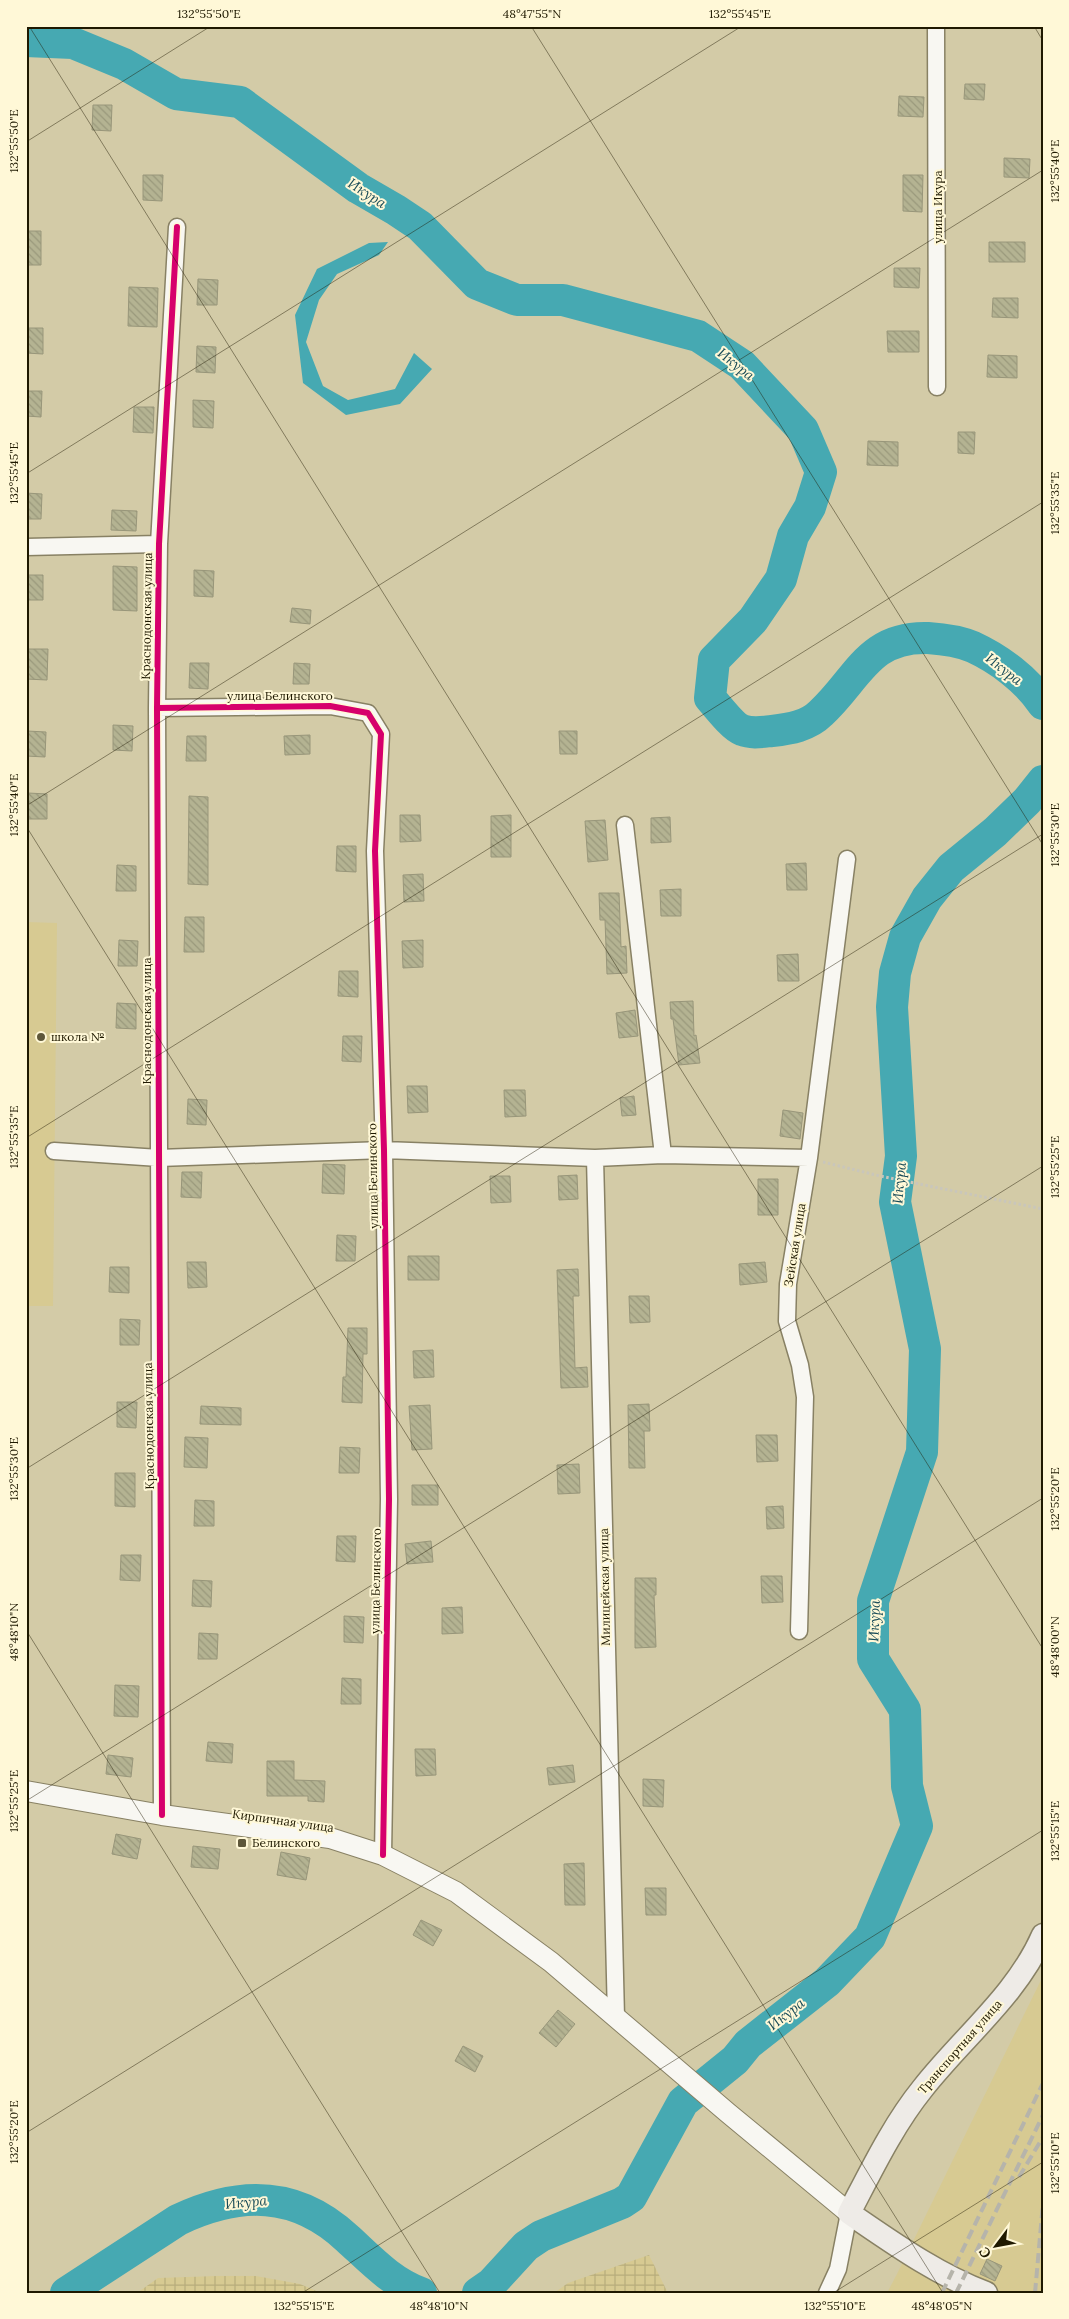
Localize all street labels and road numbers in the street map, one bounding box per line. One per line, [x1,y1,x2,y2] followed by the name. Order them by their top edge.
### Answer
[930,170,945,244] street label: улица Икура
[138,552,155,680] street label: Краснодонская улица
[227,688,333,703] street label: улица Белинского
[139,957,154,1085] street label: Краснодонская улица
[364,1123,381,1229] street label: улица Белинского
[780,1202,809,1288] street label: Зейская улица
[140,1362,157,1490] street label: Краснодонская улица
[367,1528,384,1634] street label: улица Белинского
[596,1528,613,1646] street label: Милицейская улица
[231,1806,335,1835] street label: Кирпичная улица
[915,1996,1005,2097] street label: Транспортная улица

